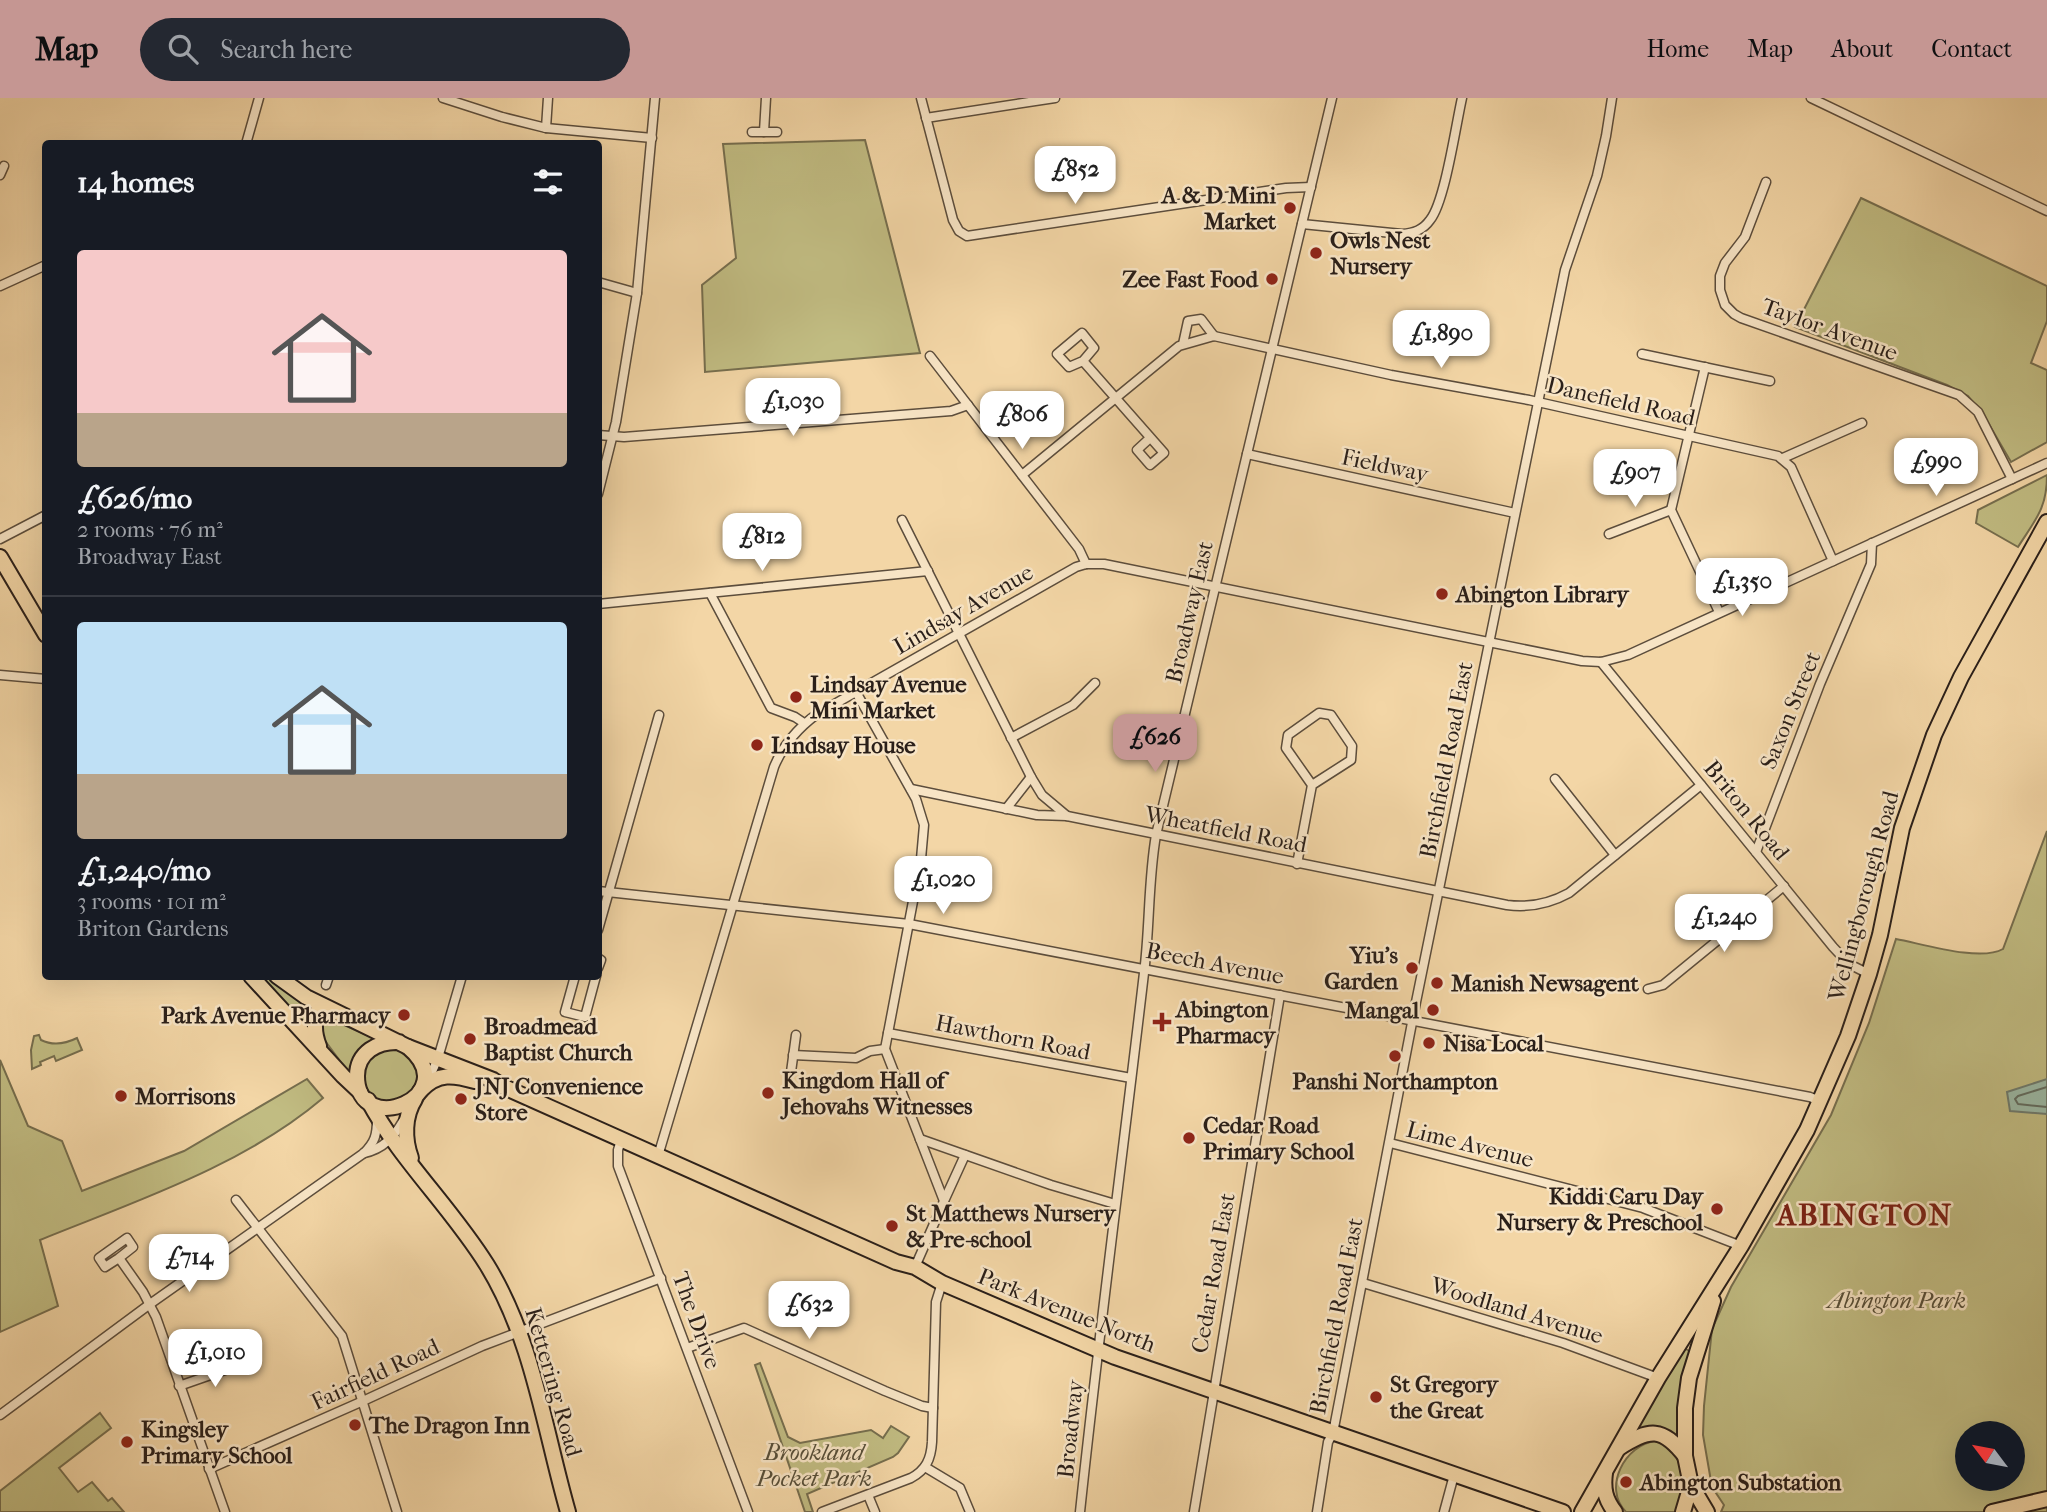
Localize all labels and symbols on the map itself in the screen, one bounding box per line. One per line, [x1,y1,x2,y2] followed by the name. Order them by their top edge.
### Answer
[1034,146,1116,206] pin: £852
[1160,182,1277,235] place label: A & D Mini Market
[1282,200,1298,216] marker: A & D Mini Market
[1330,227,1431,280] place label: Owls Nest Nursery
[1308,245,1324,261] marker: Owls Nest Nursery
[1122,266,1259,293] place label: Zee Fast Food
[1264,271,1280,287] marker: Zee Fast Food
[1758,292,1901,367] street label: Taylor Avenue
[1384,310,1498,370] pin: £1,890
[1544,371,1698,432] street label: Danefield Road
[736,378,850,438] pin: £1,030
[981,392,1063,451] pin: £806
[1895,438,1977,498] pin: £990
[1339,443,1432,488] street label: Fieldway
[1594,450,1676,509] pin: £907
[721,514,803,573] pin: £812
[1160,538,1219,686] street label: Broadway East
[889,559,1038,660] street label: Lindsay Avenue
[1685,559,1799,618] pin: £1,350
[1454,581,1630,608] place label: Abington Library
[1434,586,1450,602] marker: Abington Library
[1755,647,1826,773] street label: Saxon Street
[1414,660,1479,861] street label: Birchfield Road East
[810,671,967,724] place label: Lindsay Avenue Mini Market
[788,689,804,705] marker: Lindsay Avenue Mini Market
[1114,714,1196,774] pin: £626
[771,732,916,759] place label: Lindsay House
[749,737,765,753] marker: Lindsay House
[1698,755,1795,866] street label: Briton Road
[1822,788,1905,1005] street label: Wellingborough Road
[1142,800,1310,859] street label: Wheatfield Road
[886,856,1000,916] pin: £1,020
[1667,894,1781,954] pin: £1,240
[1144,937,1286,990] street label: Beech Avenue
[1324,942,1399,995] place label: Yiu's Garden
[1404,960,1420,976] marker: Yiu's Garden
[1451,970,1639,997] place label: Manish Newsagent
[1429,975,1445,991] marker: Manish Newsagent
[1174,996,1277,1049] place label: Abington Pharmacy
[1345,997,1420,1024] place label: Mangal
[161,1002,392,1029] place label: Park Avenue Pharmacy
[1425,1002,1441,1018] marker: Mangal
[396,1007,412,1023] marker: Park Avenue Pharmacy
[933,1009,1093,1066] street label: Hawthorn Road
[484,1013,634,1066] place label: Broadmead Baptist Church
[1154,1014,1170,1030] marker: Abington Pharmacy
[1443,1030,1544,1057] place label: Nisa Local
[462,1031,478,1047] marker: Broadmead Baptist Church
[1421,1035,1437,1051] marker: Nisa Local
[1387,1048,1403,1064] marker: Panshi Northampton
[780,1067,973,1120] place label: Kingdom Hall of Jehovahs Witnesses
[1292,1068,1498,1095] place label: Panshi Northampton
[473,1073,644,1126] place label: JNJ Convenience Store
[135,1083,236,1110] place label: Morrisons
[760,1085,776,1101] marker: Kingdom Hall of Jehovahs Witnesses
[113,1088,129,1104] marker: Morrisons
[453,1091,469,1107] marker: JNJ Convenience Store
[1203,1112,1355,1165] place label: Cedar Road Primary School
[1403,1116,1536,1173] street label: Lime Avenue
[1181,1130,1197,1146] marker: Cedar Road Primary School
[1497,1183,1705,1236] place label: Kiddi Caru Day Nursery & Preschool
[1186,1191,1241,1355] street label: Cedar Road East
[1775,1198,1953,1233] district label: ABINGTON
[906,1200,1117,1253] place label: St Matthews Nursery & Pre-school
[1709,1201,1725,1217] marker: Kiddi Caru Day Nursery & Preschool
[1304,1216,1369,1417] street label: Birchfield Road East
[884,1218,900,1234] marker: St Matthews Nursery & Pre-school
[148,1234,230,1294] pin: £714
[974,1262,1160,1358] street label: Park Avenue North
[667,1268,727,1372] street label: The Drive
[1426,1271,1606,1350] street label: Woodland Avenue
[768,1282,850,1341] pin: £632
[1825,1287,1966,1314] park label: Abington Park
[519,1304,588,1460] street label: Kettering Road
[158,1330,272,1389] pin: £1,010
[307,1333,444,1416] street label: Fairfield Road
[1389,1371,1500,1424] place label: St Gregory the Great
[1052,1378,1089,1480] street label: Broadway
[1368,1389,1384,1405] marker: St Gregory the Great
[368,1412,530,1439] place label: The Dragon Inn
[141,1416,293,1469] place label: Kingsley Primary School
[347,1417,363,1433] marker: The Dragon Inn
[1955,1421,2025,1491] north arrow
[119,1434,135,1450] marker: Kingsley Primary School
[755,1439,872,1492] park label: Brookland Pocket Park
[1638,1469,1842,1496] place label: Abington Substation
[1618,1474,1634,1490] marker: Abington Substation

